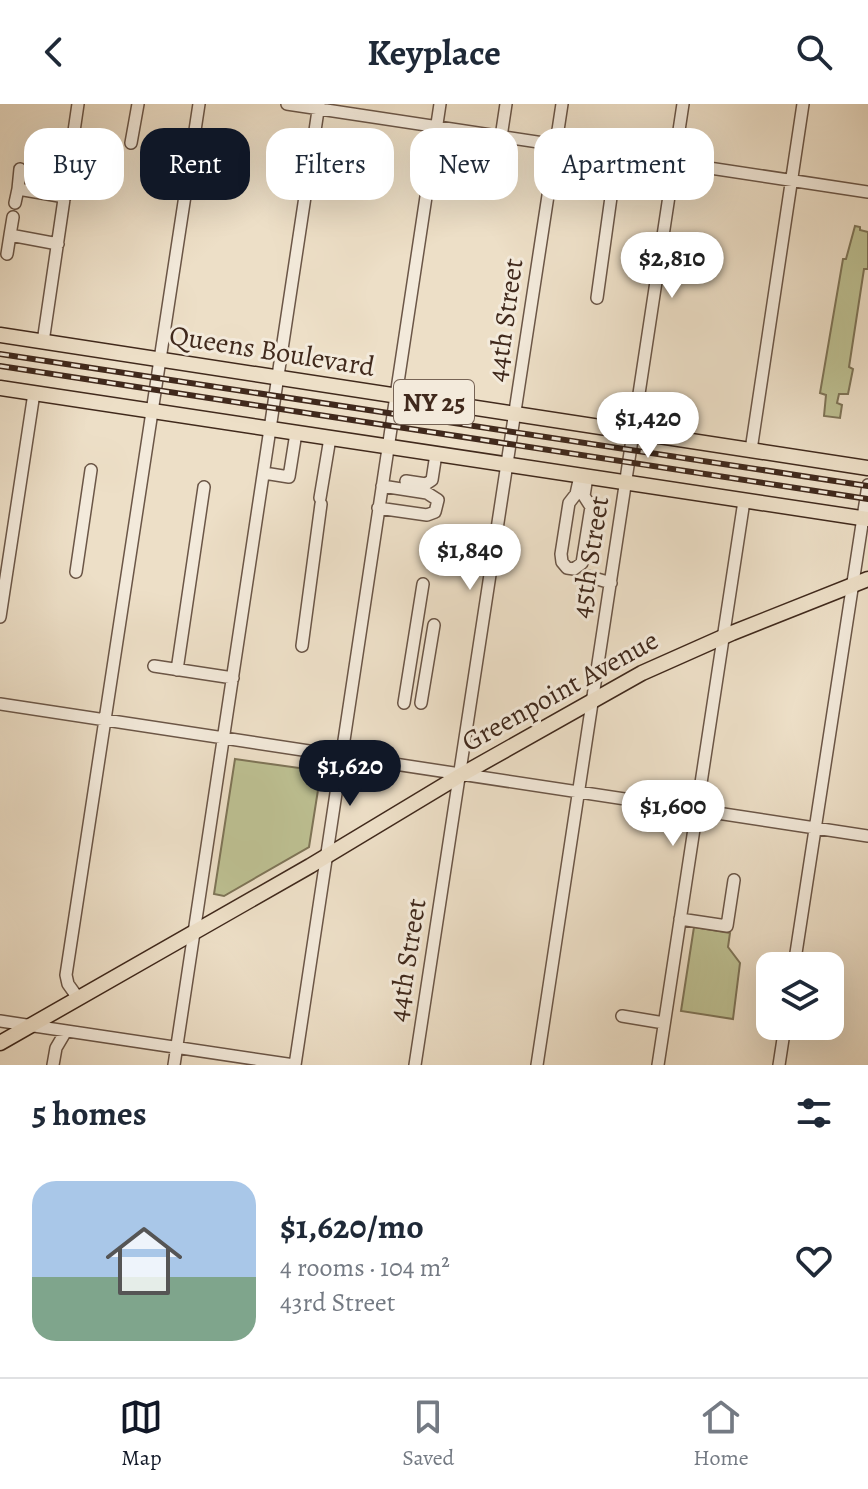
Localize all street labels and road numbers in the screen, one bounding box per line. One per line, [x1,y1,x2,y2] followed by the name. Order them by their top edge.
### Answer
[478,256,532,384] street label: 44th Street
[167,316,378,386] street label: Queens Boulevard
[394,380,474,424] road number: NY 25
[562,493,618,621] street label: 45th Street
[455,621,665,761] street label: Greenpoint Avenue
[379,896,435,1024] street label: 44th Street

